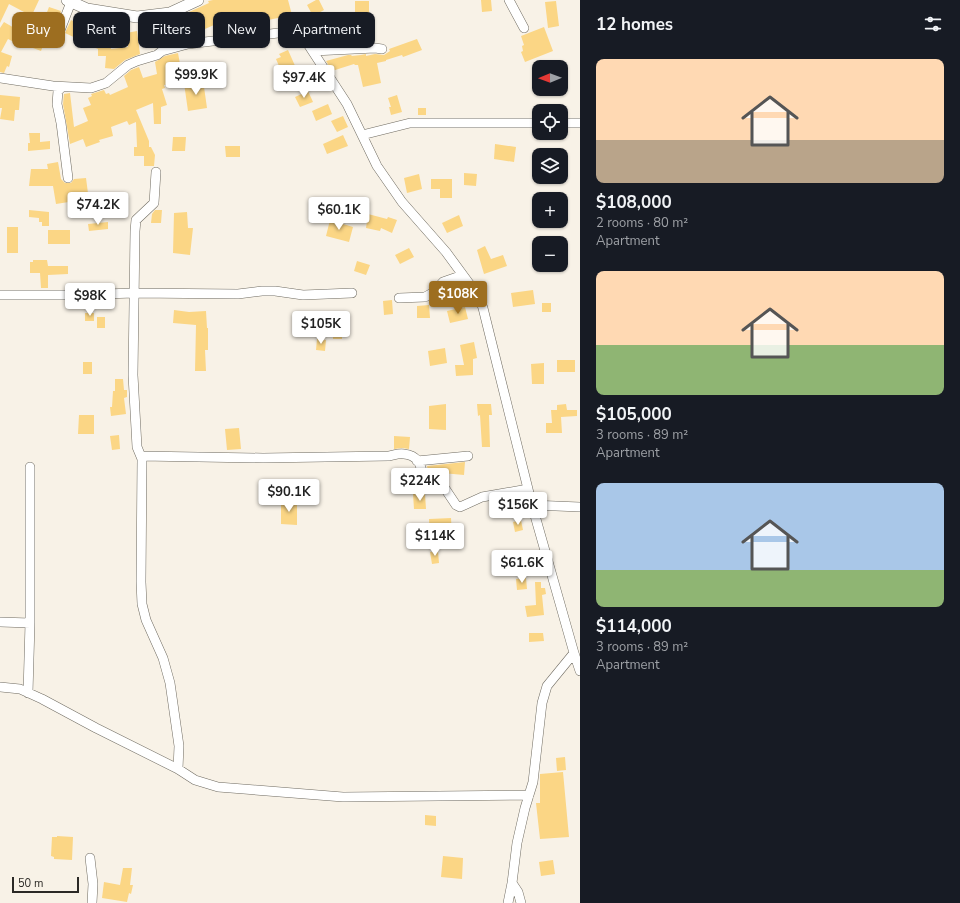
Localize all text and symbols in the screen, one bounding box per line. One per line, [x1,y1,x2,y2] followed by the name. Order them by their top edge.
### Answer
[12,12,65,48] chip: Buy
[73,12,130,48] chip: Rent
[138,12,205,48] chip: Filters
[213,12,270,48] chip: New
[278,12,375,48] chip: Apartment
[596,13,673,36] text: 12 homes
[922,13,944,35] icon: filters
[532,60,568,96] north arrow
[532,60,568,272] map controls
[163,62,229,96] pin: $99.9K
[271,65,337,99] pin: $97.4K
[174,66,218,84] text: $99.9K
[282,69,326,87] text: $97.4K
[734,85,806,157] icon: home
[532,104,568,140] button: locate
[532,148,568,184] button: layers
[596,191,672,214] text: $108,000
[65,192,131,226] pin: $74.2K
[532,192,568,228] button: +
[76,196,120,214] text: $74.2K
[306,197,372,231] pin: $60.1K
[317,201,361,219] text: $60.1K
[596,214,688,232] text: 2 rooms · 80 m²
[596,232,659,250] text: Apartment
[532,236,568,272] button: −
[430,281,486,315] pin: $108K
[66,283,114,317] pin: $98K
[438,285,478,303] text: $108K
[74,287,106,305] text: $98K
[734,297,806,369] icon: home
[293,311,349,345] pin: $105K
[301,315,341,333] text: $105K
[596,403,672,426] text: $105,000
[596,426,688,444] text: 3 rooms · 89 m²
[596,444,659,462] text: Apartment
[392,468,448,502] pin: $224K
[400,472,440,490] text: $224K
[256,479,322,513] pin: $90.1K
[267,483,311,501] text: $90.1K
[490,492,546,526] pin: $156K
[498,496,538,514] text: $156K
[734,509,806,581] icon: home
[407,523,463,557] pin: $114K
[415,527,455,545] text: $114K
[489,550,555,584] pin: $61.6K
[500,554,544,572] text: $61.6K
[596,615,672,638] text: $114,000
[596,638,688,656] text: 3 rooms · 89 m²
[596,656,659,674] text: Apartment
[12,875,79,894] scale bar
[18,876,43,891] text: 50 m

